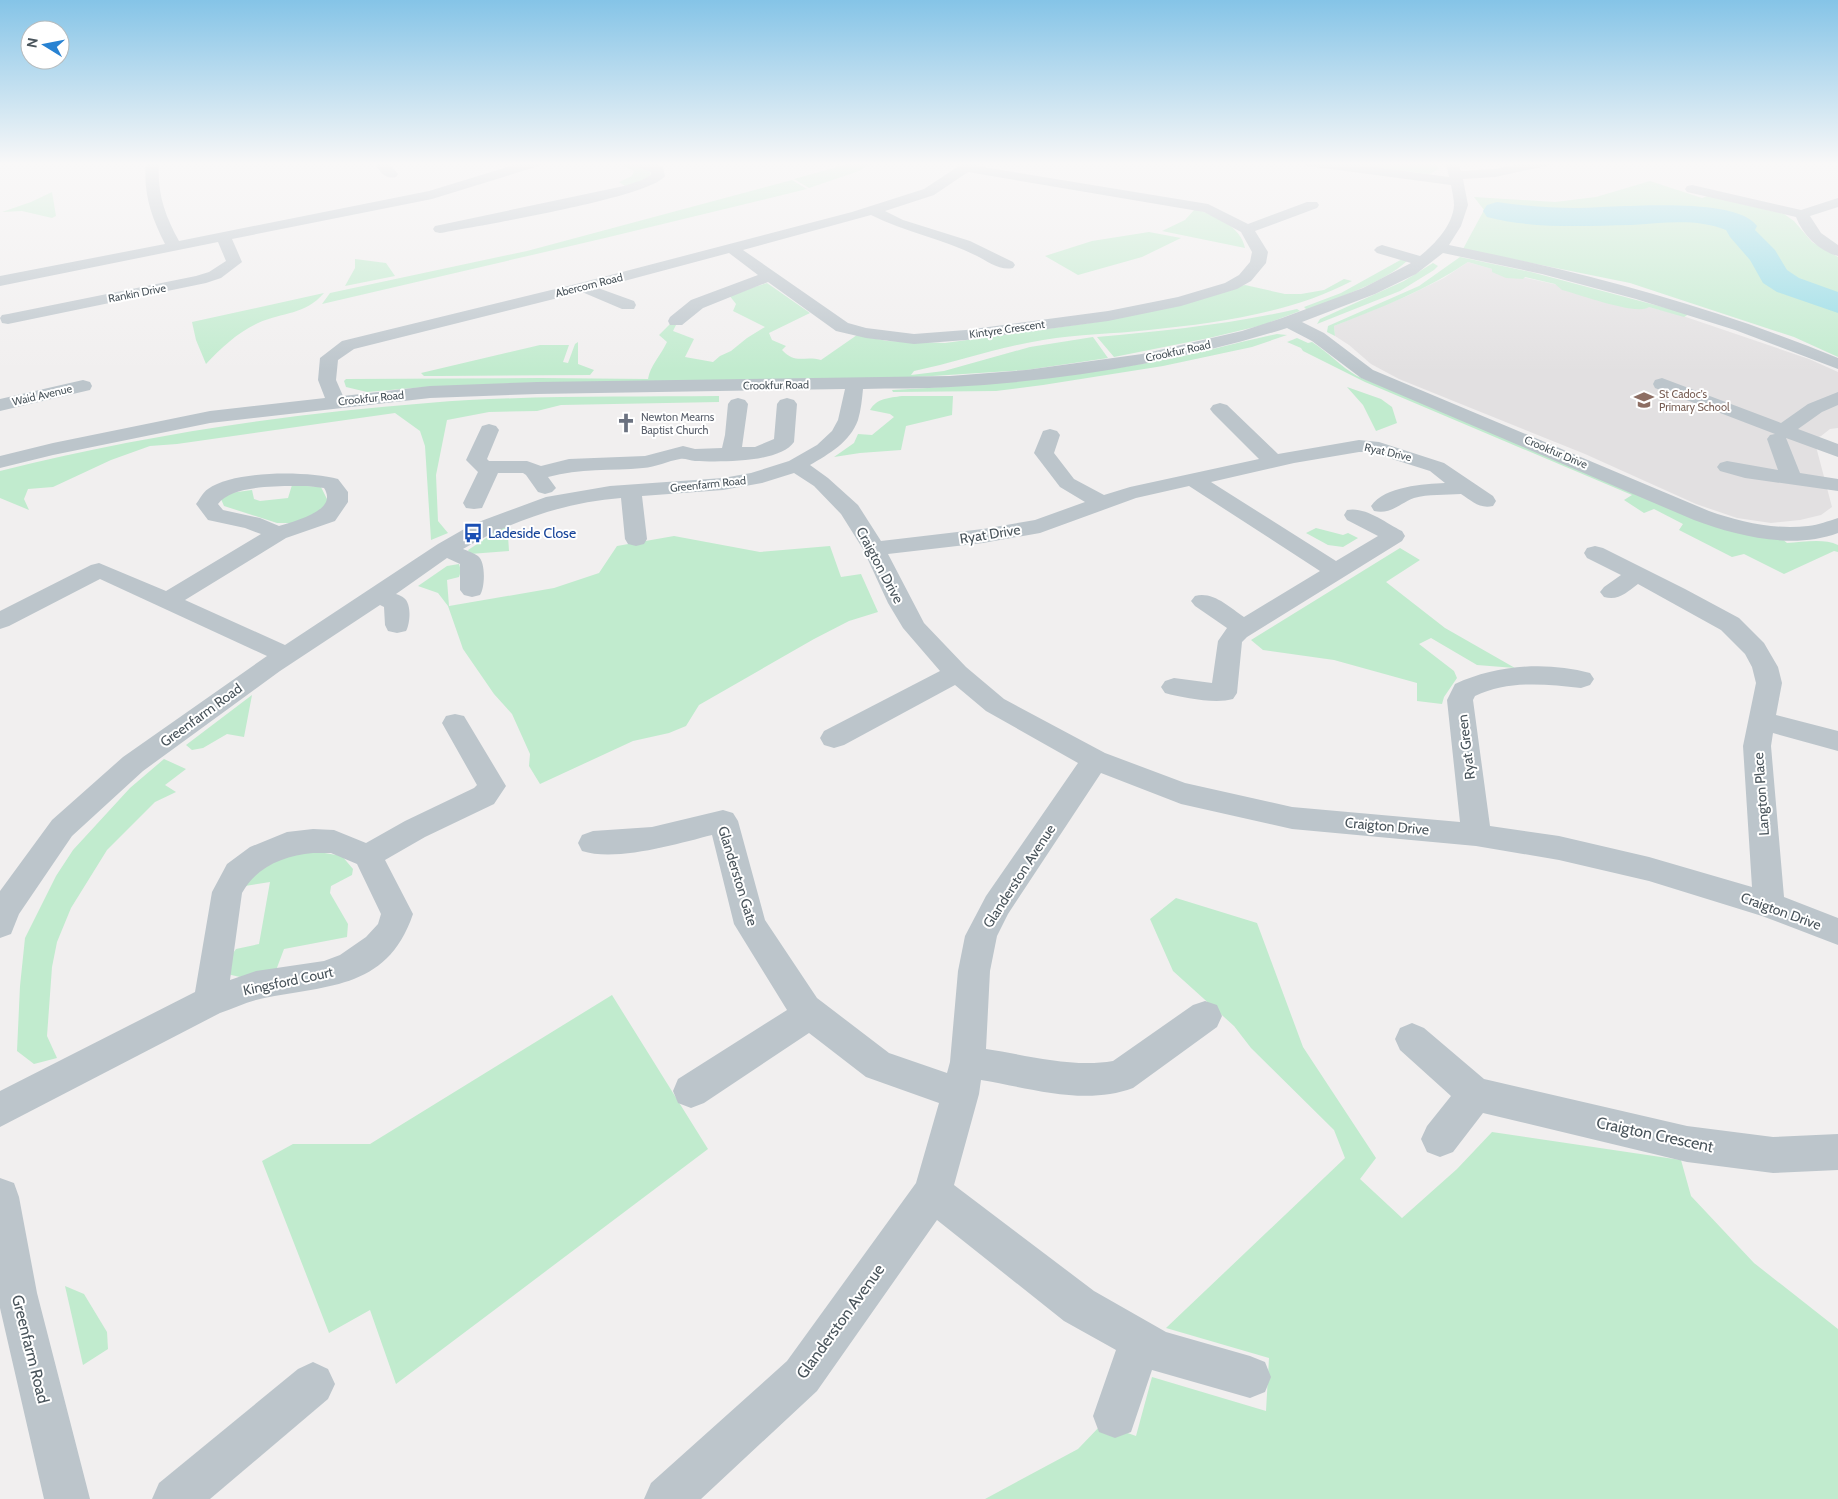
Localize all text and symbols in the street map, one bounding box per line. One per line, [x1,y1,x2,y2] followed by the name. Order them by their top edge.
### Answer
[20,20,70,70] north arrow
[22,36,42,49] text: N
[554,270,624,300] street label: Abercorn Road
[107,280,167,305] street label: Rankin Drive
[968,317,1046,341] street label: Kintyre Crescent
[1144,337,1212,365] street label: Crookfur Road
[743,377,809,393] street label: Crookfur Road
[11,381,74,409] street label: Waid Avenue
[1659,387,1730,414] place label: St Cadoc's Primary School
[337,388,405,408] street label: Crookfur Road
[1633,389,1655,411] school or university icon: St Cadoc's Primary School
[641,410,715,437] place label: Newton Mearns Baptist Church
[615,412,637,434] church icon: Newton Mearns Baptist Church
[1522,432,1590,472] street label: Crookfur Drive
[1363,440,1413,464] street label: Ryat Drive
[669,473,747,495] street label: Greenfarm Road
[958,520,1022,548] street label: Ryat Drive
[462,522,484,544] bus stop icon: Ladeside Close
[488,524,576,542] place label: Ladeside Close
[852,524,908,606] street label: Craigton Drive
[156,679,246,751] street label: Greenfarm Road
[1453,713,1479,781] street label: Ryat Green
[1749,752,1773,836] street label: Langton Place
[1344,813,1430,839] street label: Craigton Drive
[979,821,1059,931] street label: Glanderston Avenue
[714,824,762,928] street label: Glanderston Gate
[1738,888,1824,934] street label: Craigton Drive
[241,963,335,999] street label: Kingsford Court
[1595,1113,1716,1156] street label: Craigton Crescent
[792,1260,888,1382] street label: Glanderston Avenue
[8,1293,53,1405] street label: Greenfarm Road

